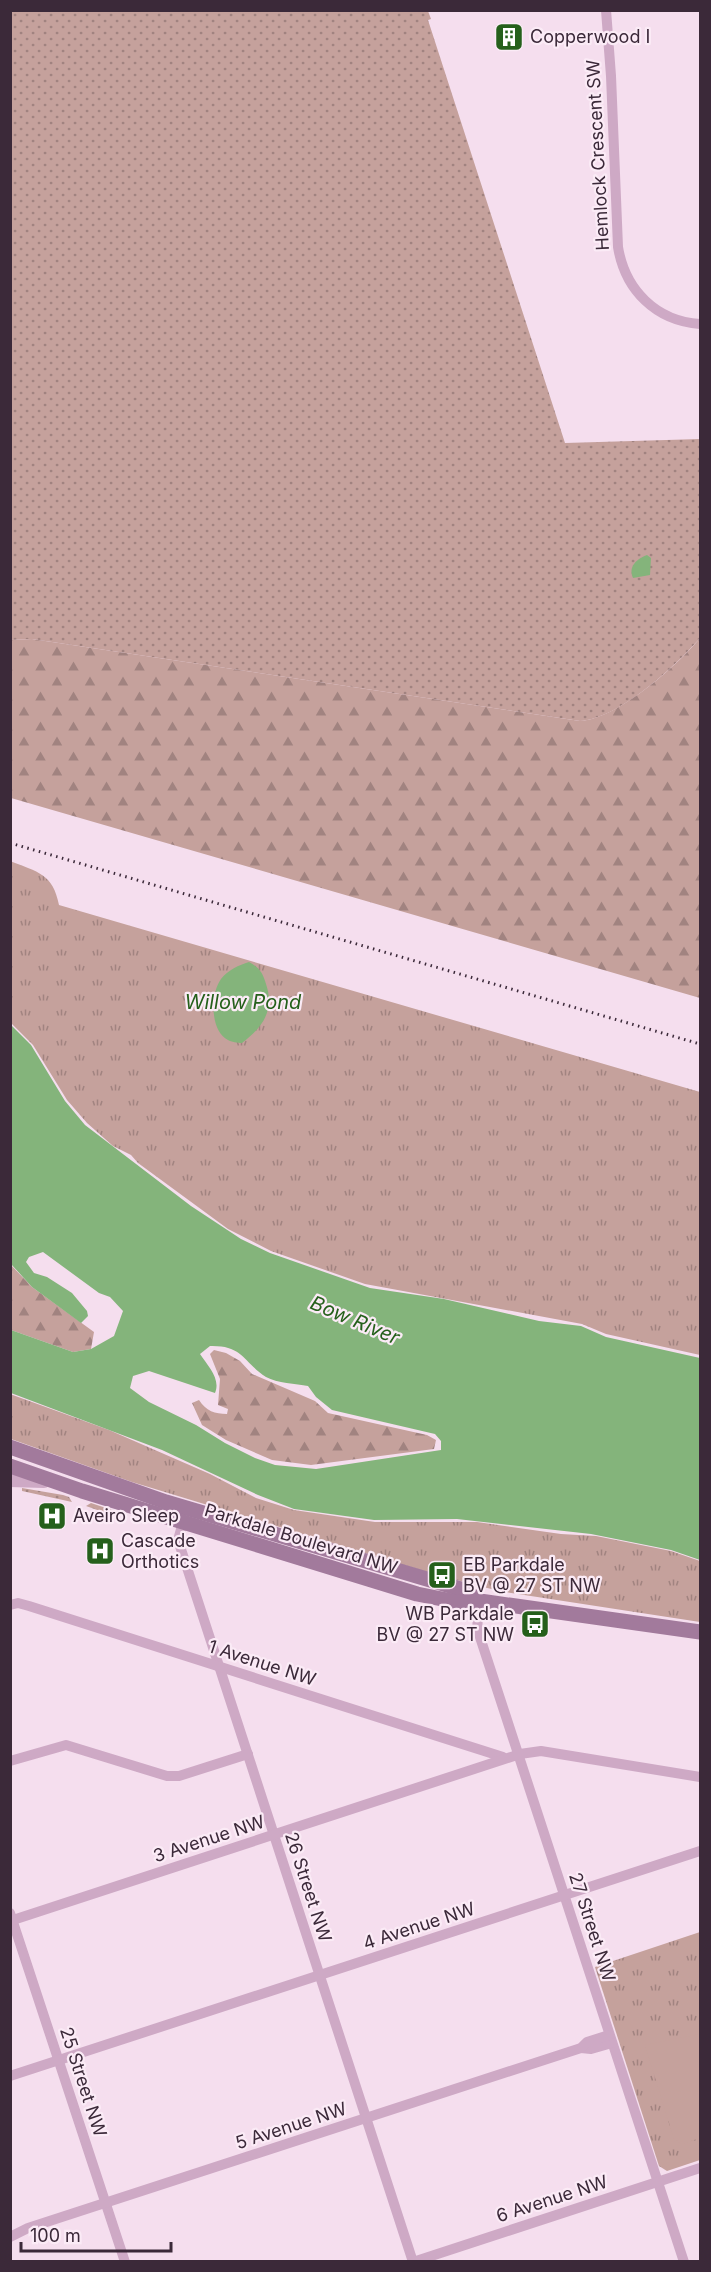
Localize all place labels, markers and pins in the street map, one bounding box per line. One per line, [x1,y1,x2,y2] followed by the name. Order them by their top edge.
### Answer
[493,21,525,53] building icon: Copperwood I
[530,26,650,47] place label: Copperwood I
[36,1500,68,1532] hospital icon: Aveiro Sleep
[73,1505,179,1526] place label: Aveiro Sleep
[121,1530,199,1572] place label: Cascade Orthotics
[84,1535,116,1567] hospital icon: Cascade Orthotics
[463,1554,601,1596] place label: EB Parkdale BV @ 27 ST NW
[426,1559,458,1591] bus stop icon: EB Parkdale BV @ 27 ST NW
[377,1603,514,1645] place label: WB Parkdale BV @ 27 ST NW
[519,1608,551,1640] bus stop icon: WB Parkdale BV @ 27 ST NW

